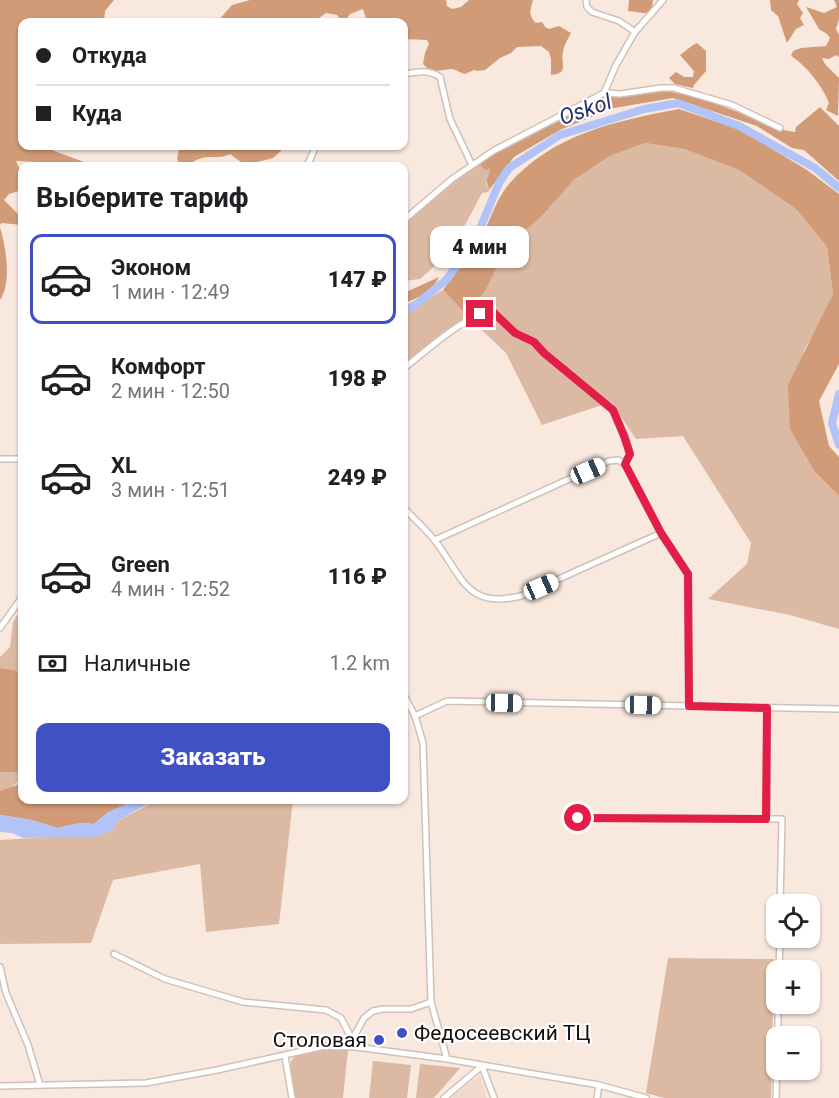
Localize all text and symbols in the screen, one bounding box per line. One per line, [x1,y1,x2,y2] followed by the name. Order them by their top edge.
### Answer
[72,43,147,68] text: Откуда
[556,89,615,130] water label: Oskol
[72,101,122,126] text: Куда
[36,182,248,214] text: Выберите тариф
[430,227,530,269] callout: 4 мин
[452,235,507,259] text: 4 мин
[39,252,93,306] icon: car
[111,255,191,280] text: Эконом
[328,267,387,292] text: 147 ₽
[111,280,230,304] text: 1 мин · 12:49
[466,300,493,327] route end
[39,351,93,405] icon: car
[111,354,206,379] text: Комфорт
[328,366,387,391] text: 198 ₽
[111,379,230,403] text: 2 мин · 12:50
[39,450,93,504] icon: car
[111,453,137,478] text: XL
[568,455,608,487] car
[328,465,387,490] text: 249 ₽
[111,478,230,502] text: 3 мин · 12:51
[39,549,93,603] icon: car
[111,552,170,577] text: Green
[328,564,387,589] text: 116 ₽
[521,571,561,603] car
[111,577,230,601] text: 4 мин · 12:52
[36,647,69,680] icon: cash
[84,651,190,676] text: Наличные
[330,651,390,675] text: 1.2 km
[486,694,522,712] car
[625,696,661,714] car
[36,723,390,792] button: Заказать
[564,804,591,831] route start
[766,894,820,1080] map controls
[766,894,820,948] button: locate
[766,960,820,1014] button: +
[414,1021,591,1045] place label: Федосеевский ТЦ
[395,1026,409,1040] marker: Федосеевский ТЦ
[766,1026,820,1080] button: −
[273,1028,367,1052] place label: Столовая
[372,1033,386,1047] marker: Столовая

